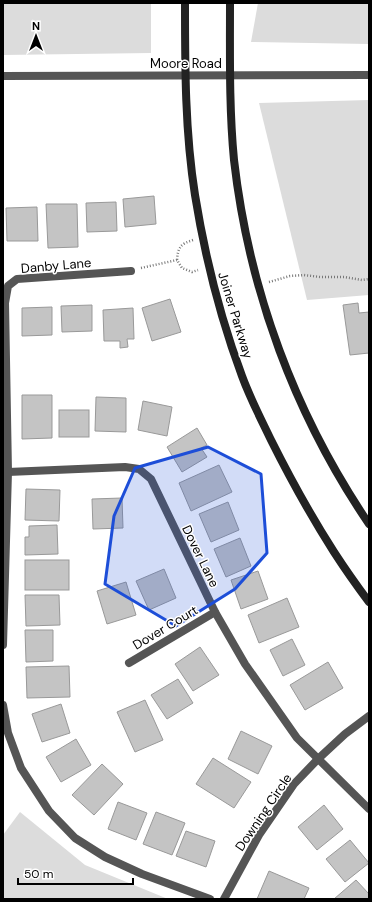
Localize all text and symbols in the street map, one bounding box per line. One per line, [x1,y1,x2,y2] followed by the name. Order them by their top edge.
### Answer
[16,16,56,56] north arrow
[32,19,40,33] text: N
[150,55,222,72] street label: Moore Road
[20,254,92,277] street label: Danby Lane
[214,270,257,361] street label: Joiner Parkway
[178,522,223,590] street label: Dover Lane
[130,601,201,653] street label: Dover Court
[231,770,296,854] street label: Downing Circle
[18,860,133,886] scale bar
[24,866,53,882] text: 50 m

